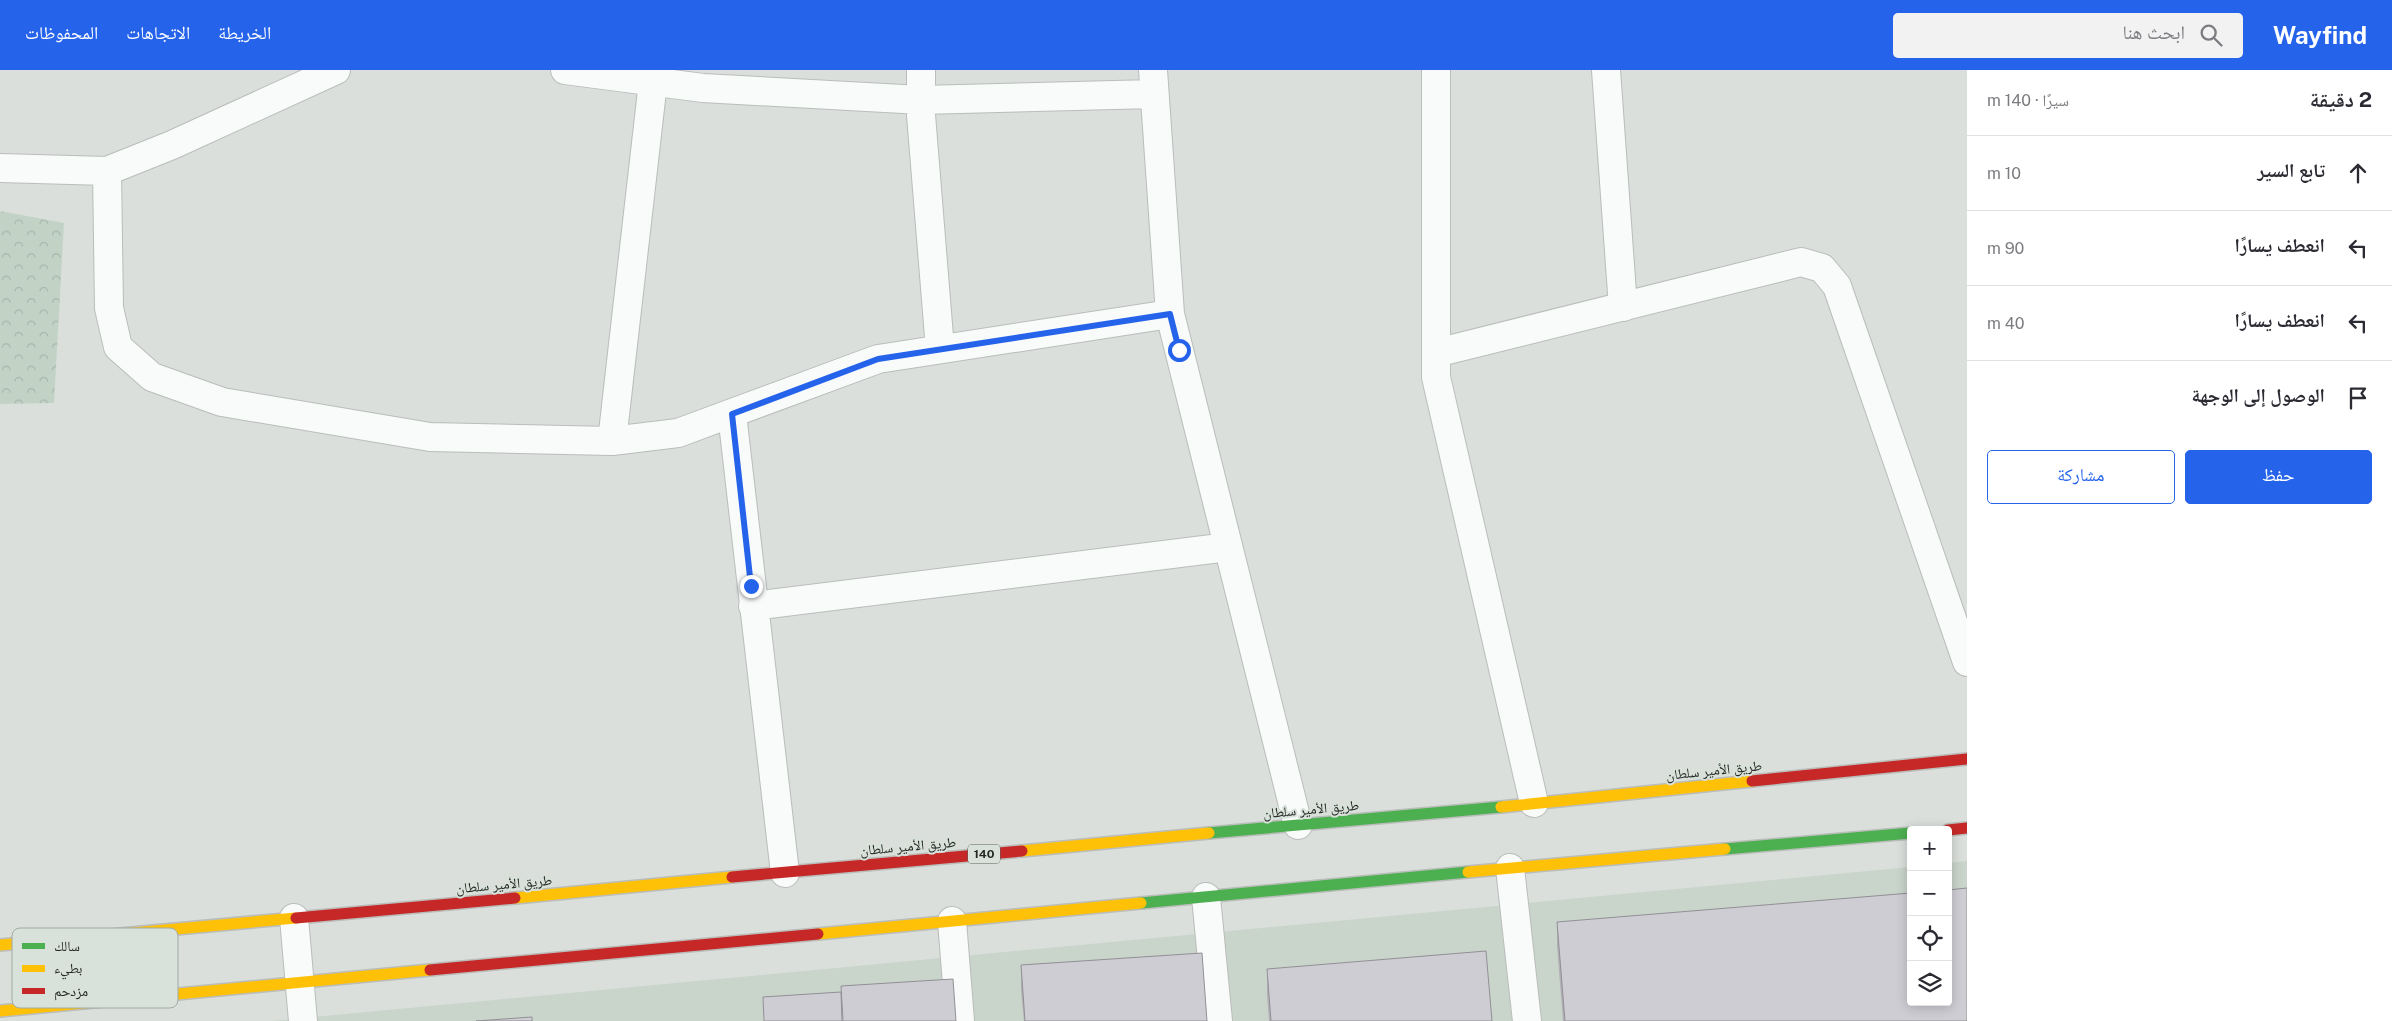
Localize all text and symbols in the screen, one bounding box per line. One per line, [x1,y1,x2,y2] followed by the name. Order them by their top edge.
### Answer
[1893,13,2243,58] search box
[2122,21,2185,43] text: ابحث هنا
[2197,21,2225,49] icon: search
[2273,21,2367,49] text: Wayfind
[25,22,98,43] text: المحفوظات
[126,22,190,43] text: الاتجاهات
[218,22,271,43] text: الخريطة
[2310,87,2372,112] text: 2 دقيقة
[1987,91,2069,110] text: سيرًا · 140 m
[2257,159,2325,181] text: تابع السير
[2344,159,2372,187] icon: ahead
[1987,164,2021,183] text: 10 m
[2235,234,2325,256] text: انعطف يسارًا
[2344,234,2372,262] icon: left
[1987,239,2024,258] text: 90 m
[2235,309,2325,331] text: انعطف يسارًا
[2344,309,2372,337] icon: left
[1987,314,2025,333] text: 40 m
[1168,339,1191,362] route start
[2191,384,2325,406] text: الوصول إلى الوجهة
[2344,384,2372,412] icon: arrive
[1987,450,2175,504] button: مشاركة
[2185,450,2372,504] button: حفظ
[740,575,763,598] route end
[1665,757,1763,785] street label: طريق الأمير سلطان
[1262,797,1360,823] street label: طريق الأمير سلطان
[1907,826,1952,1006] map controls
[1907,826,1952,871] button: +
[859,834,957,860] street label: طريق الأمير سلطان
[968,844,1000,864] road number: 140
[1907,871,1952,916] button: −
[455,872,553,898] street label: طريق الأمير سلطان
[1907,916,1952,961] button: locate
[12,928,178,1008] legend
[54,938,80,954] text: سالك
[54,960,83,980] text: بطيء
[1907,961,1952,1006] button: layers
[54,983,88,1001] text: مزدحم

